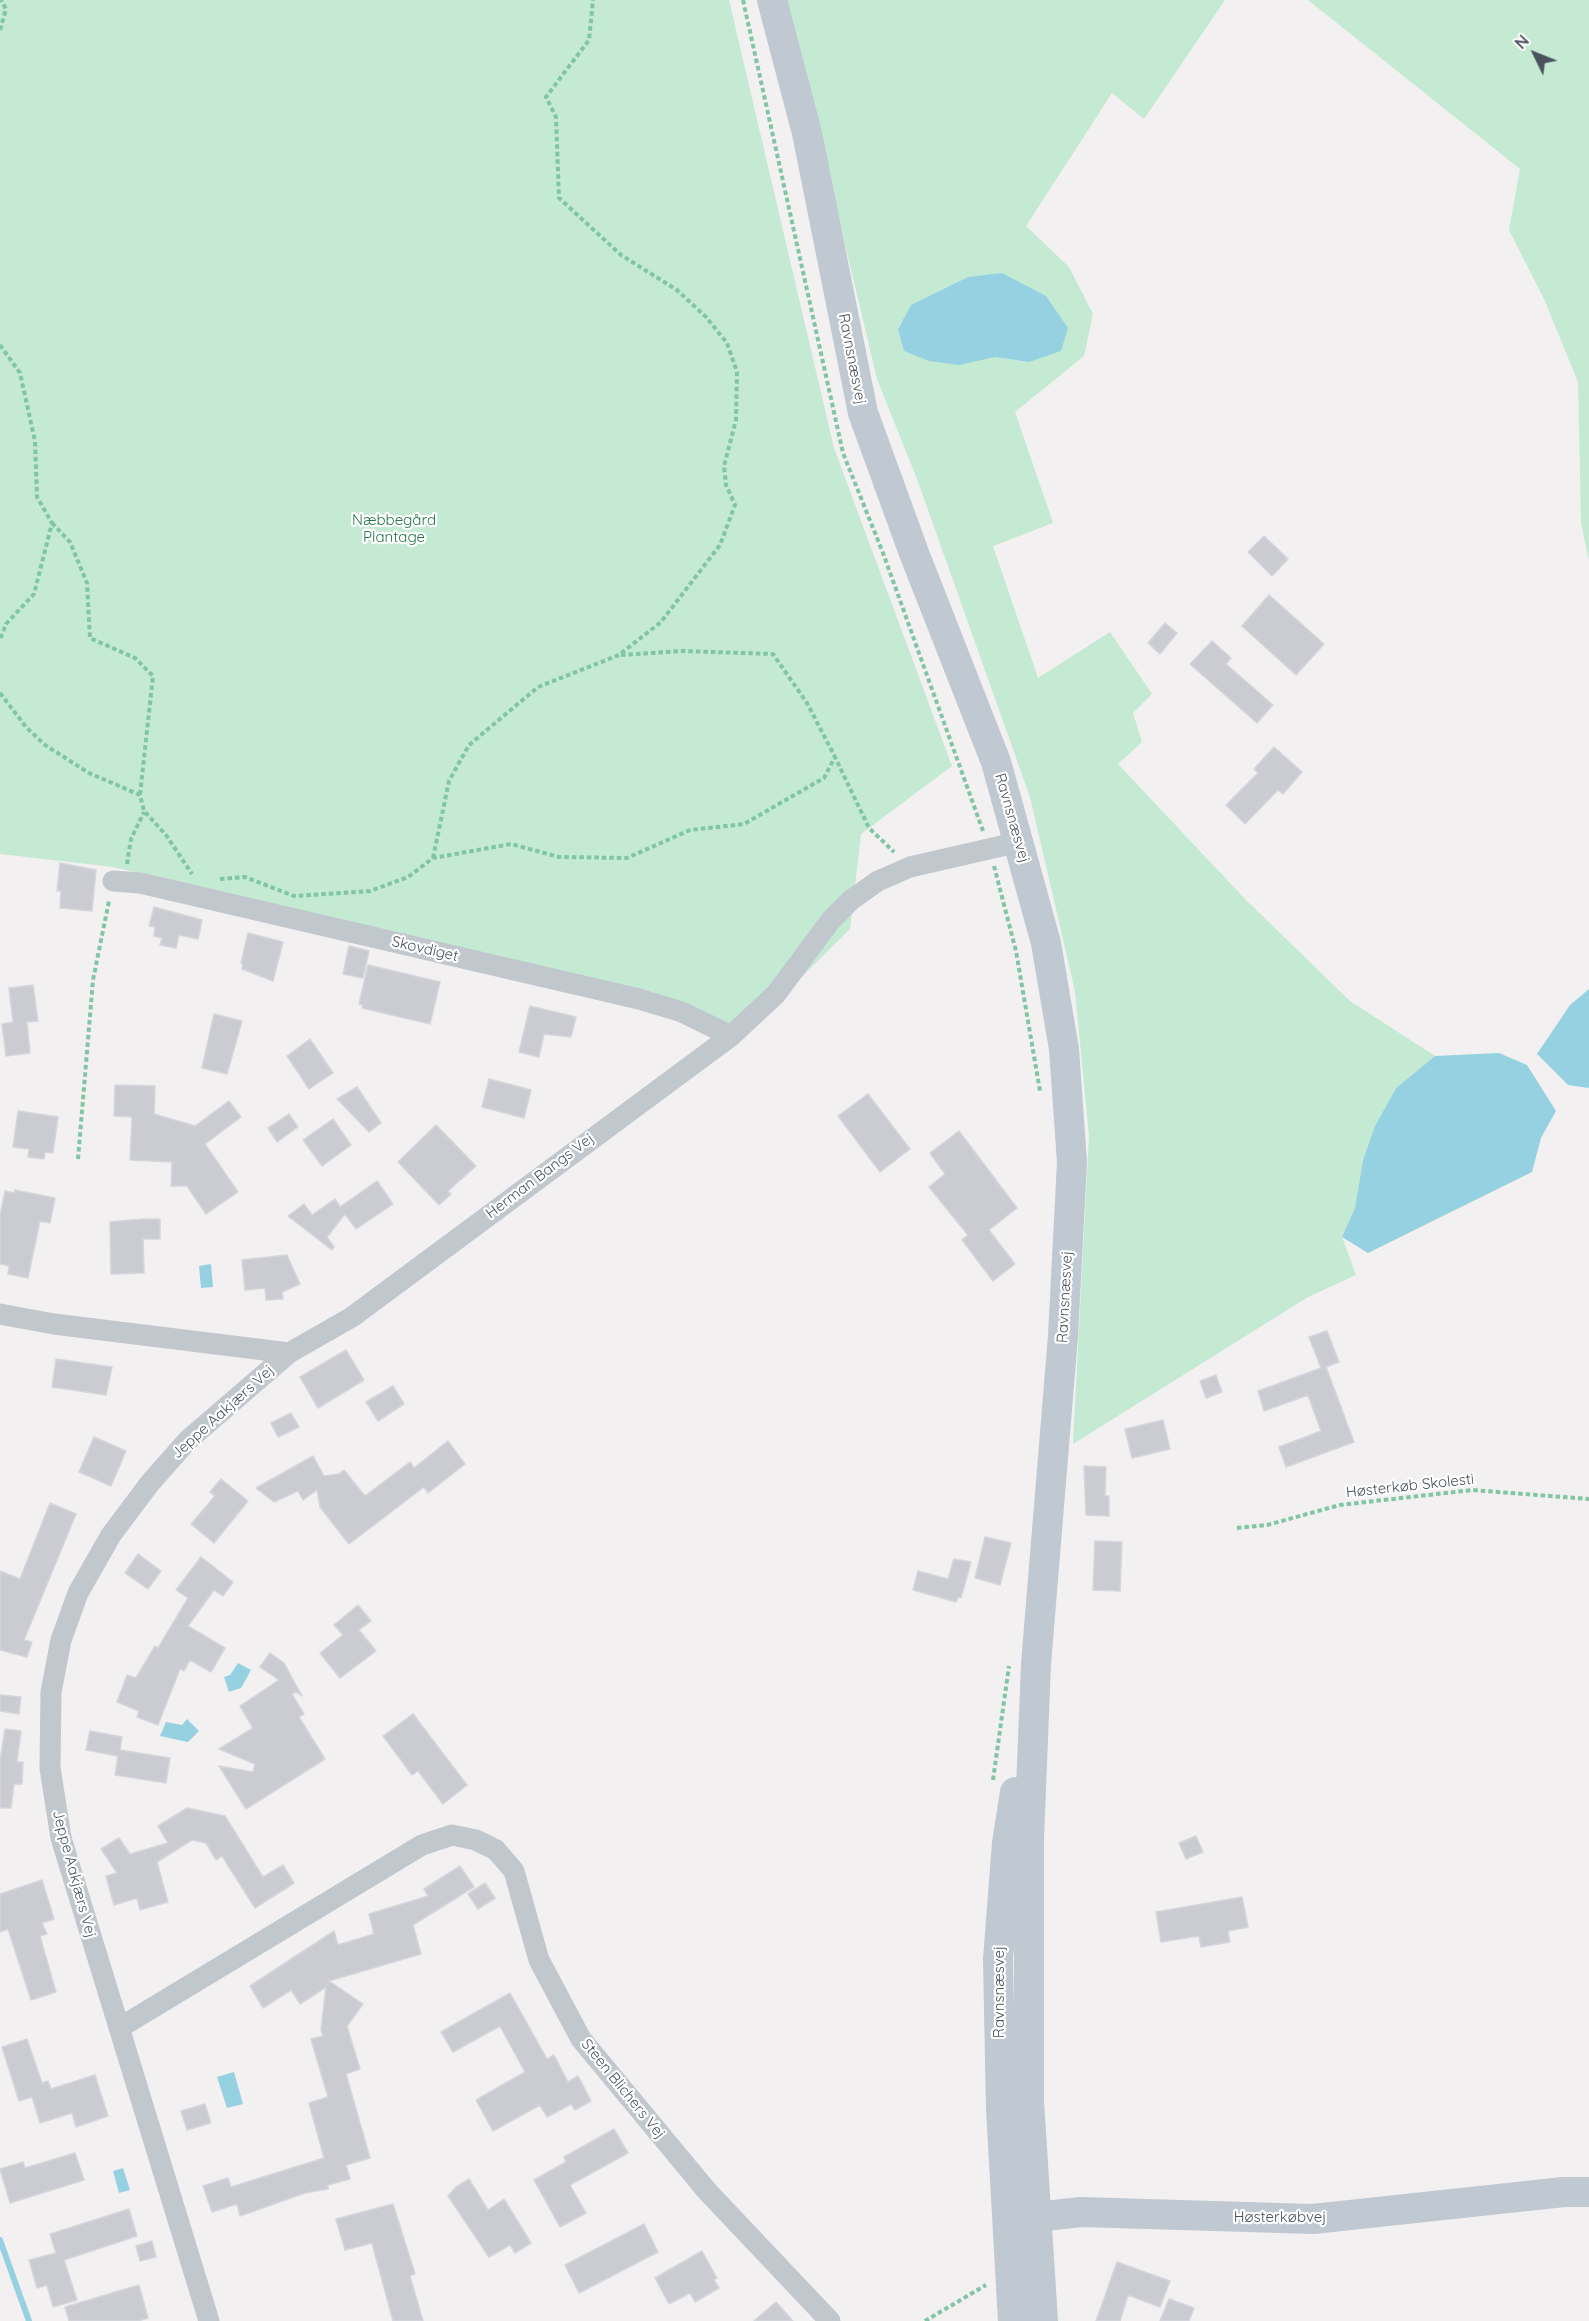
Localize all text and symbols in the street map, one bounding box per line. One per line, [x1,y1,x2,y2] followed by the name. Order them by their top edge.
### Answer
[1505,24,1565,84] north arrow
[1511,31,1533,53] text: N
[834,312,870,406] street label: Ravnsnæsvej
[352,511,436,546] park label: Næbbegård Plantage
[991,771,1033,865] street label: Ravnsnæsvej
[390,933,460,965] street label: Skovdiget
[482,1130,598,1222] street label: Herman Bangs Vej
[1054,1250,1076,1344] street label: Ravnsnæsvej
[168,1361,278,1463] street label: Jeppe Aakjærs Vej
[1345,1470,1475,1502] street label: Høsterkøb Skolesti
[48,1808,100,1940] street label: Jeppe Aakjærs Vej
[990,1946,1008,2038] street label: Ravnsnæsvej
[577,2035,669,2143] street label: Steen Blichers Vej
[1234,2208,1326,2226] street label: Høsterkøbvej

